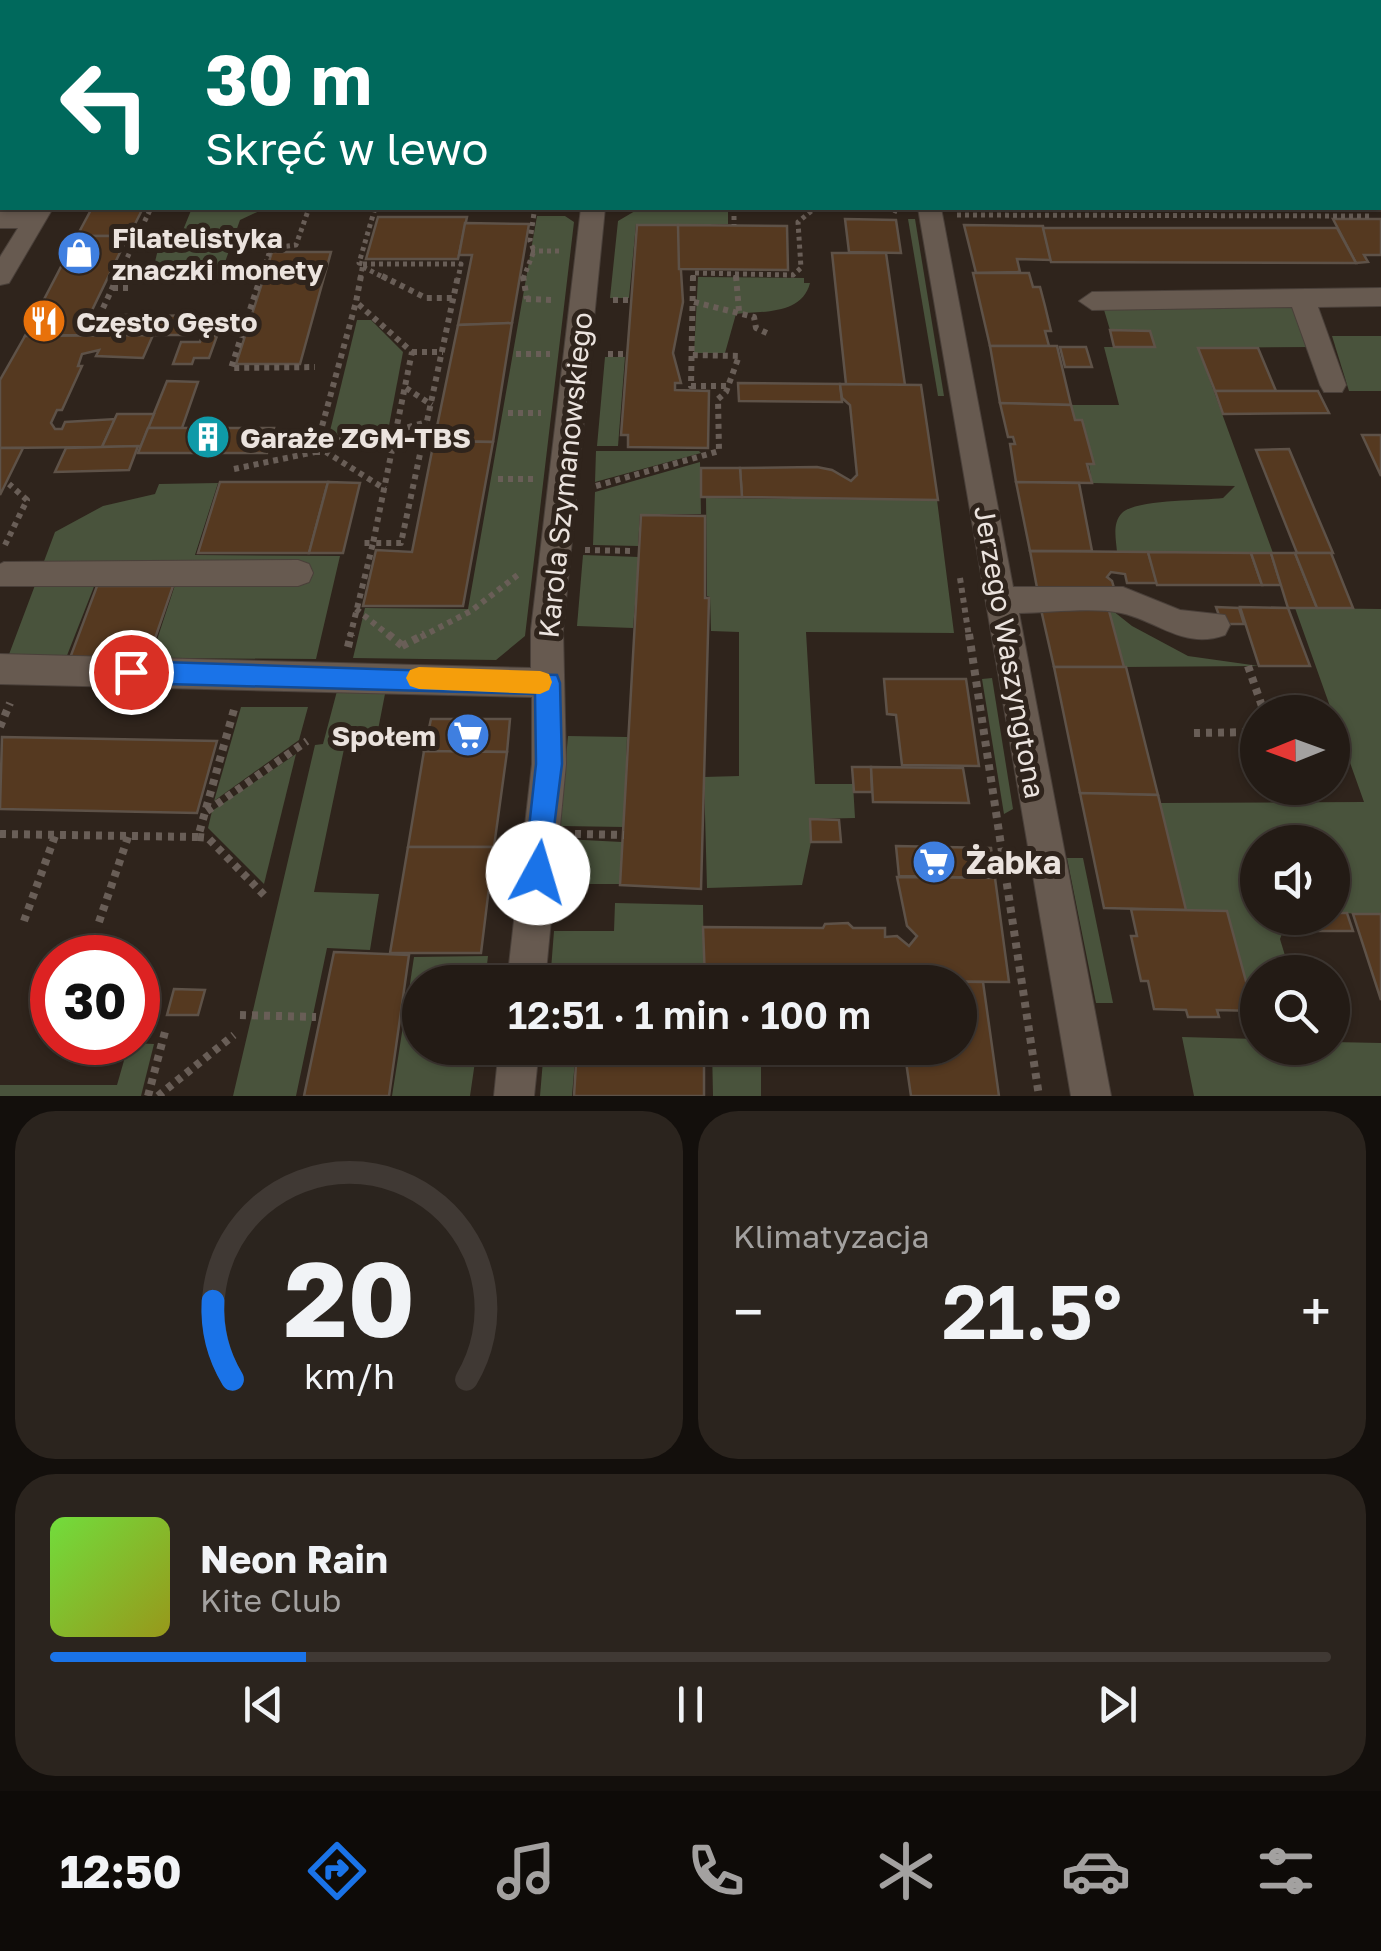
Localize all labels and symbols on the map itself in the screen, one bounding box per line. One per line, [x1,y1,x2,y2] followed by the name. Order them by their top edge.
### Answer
[112,221,324,286] place label: Filatelistyka znaczki monety
[56,230,102,276] shop icon: Filatelistyka znaczki monety
[21,298,67,344] restaurant icon: Często Gęsto
[76,305,257,338] place label: Często Gęsto
[531,310,599,640] street label: Karola Szymanowskiego
[185,414,231,460] building icon: Garaże ZGM-TBS
[240,421,471,454] place label: Garaże ZGM-TBS
[968,503,1052,801] street label: Jerzego Waszyngtona
[89,630,174,715] pin
[1240,695,1350,805] north arrow
[445,712,491,758] supermarket icon: Społem
[331,719,436,752] place label: Społem
[486,821,590,925] position arrow
[911,839,957,885] supermarket icon: Żabka
[966,843,1061,881] place label: Żabka
[30,935,160,1065] speed limit sign: 30

